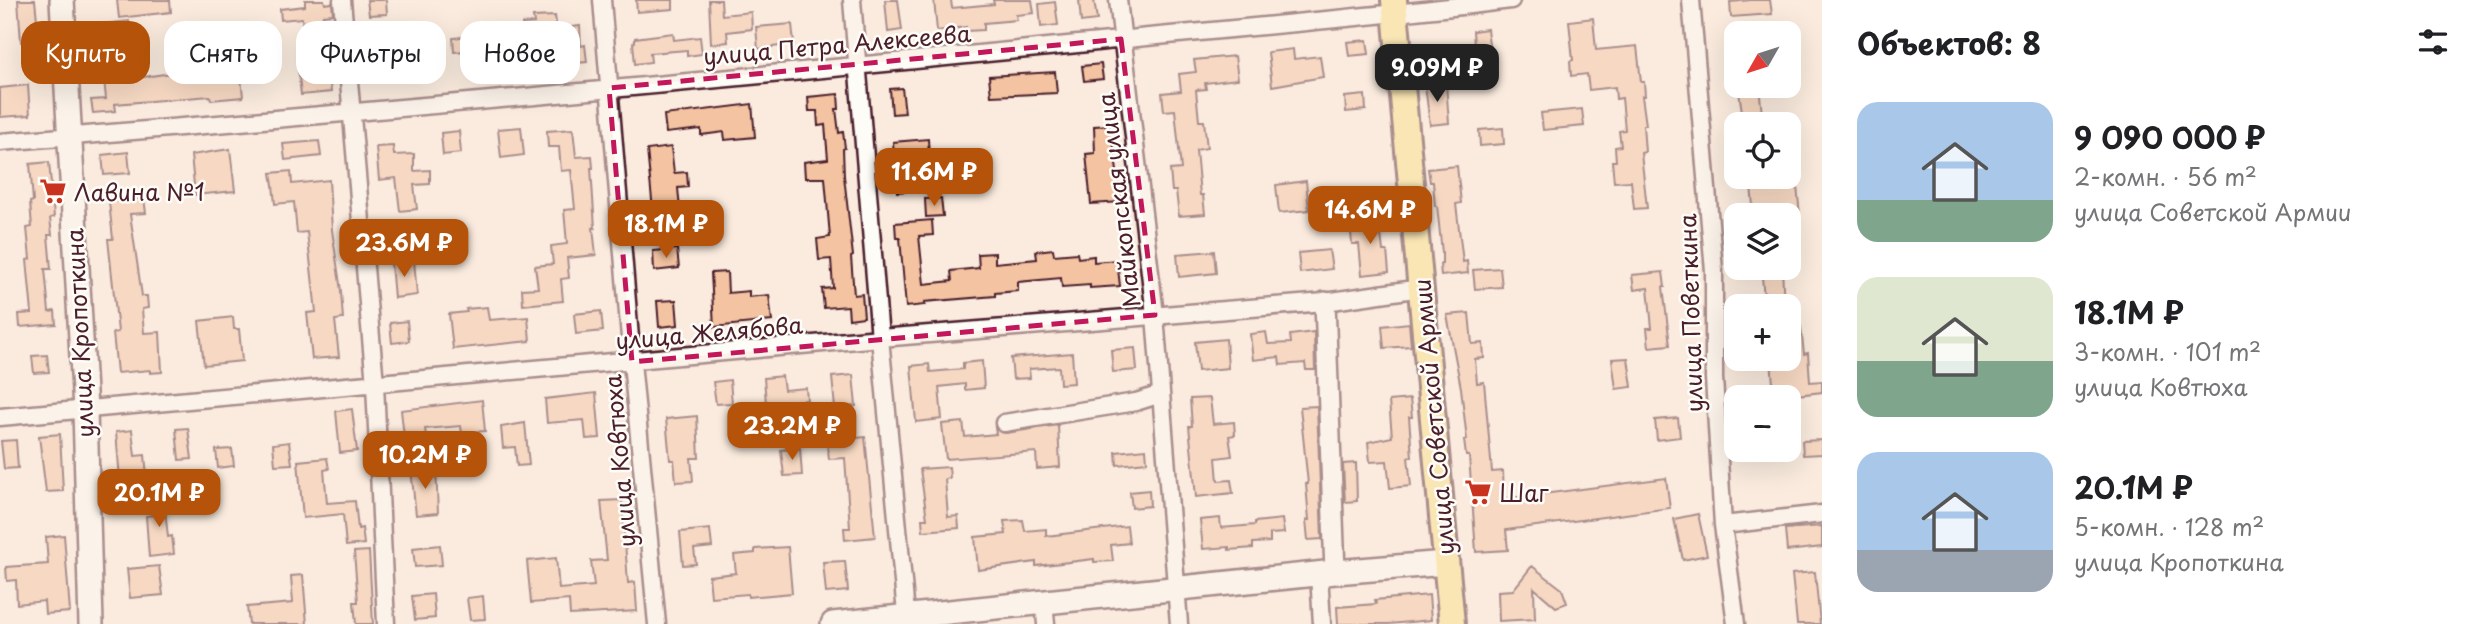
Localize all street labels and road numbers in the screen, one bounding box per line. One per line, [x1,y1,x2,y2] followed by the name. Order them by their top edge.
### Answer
[702,15,973,73] street label: улица Петра Алексеева
[1087,90,1149,309] street label: Майкопская улица
[1669,213,1711,413] street label: улица Поветкина
[56,227,102,439] street label: улица Кропоткина
[1403,277,1463,557] street label: улица Советской Армии
[614,306,805,358] street label: улица Желябова
[594,373,644,549] street label: улица Ковтюха

